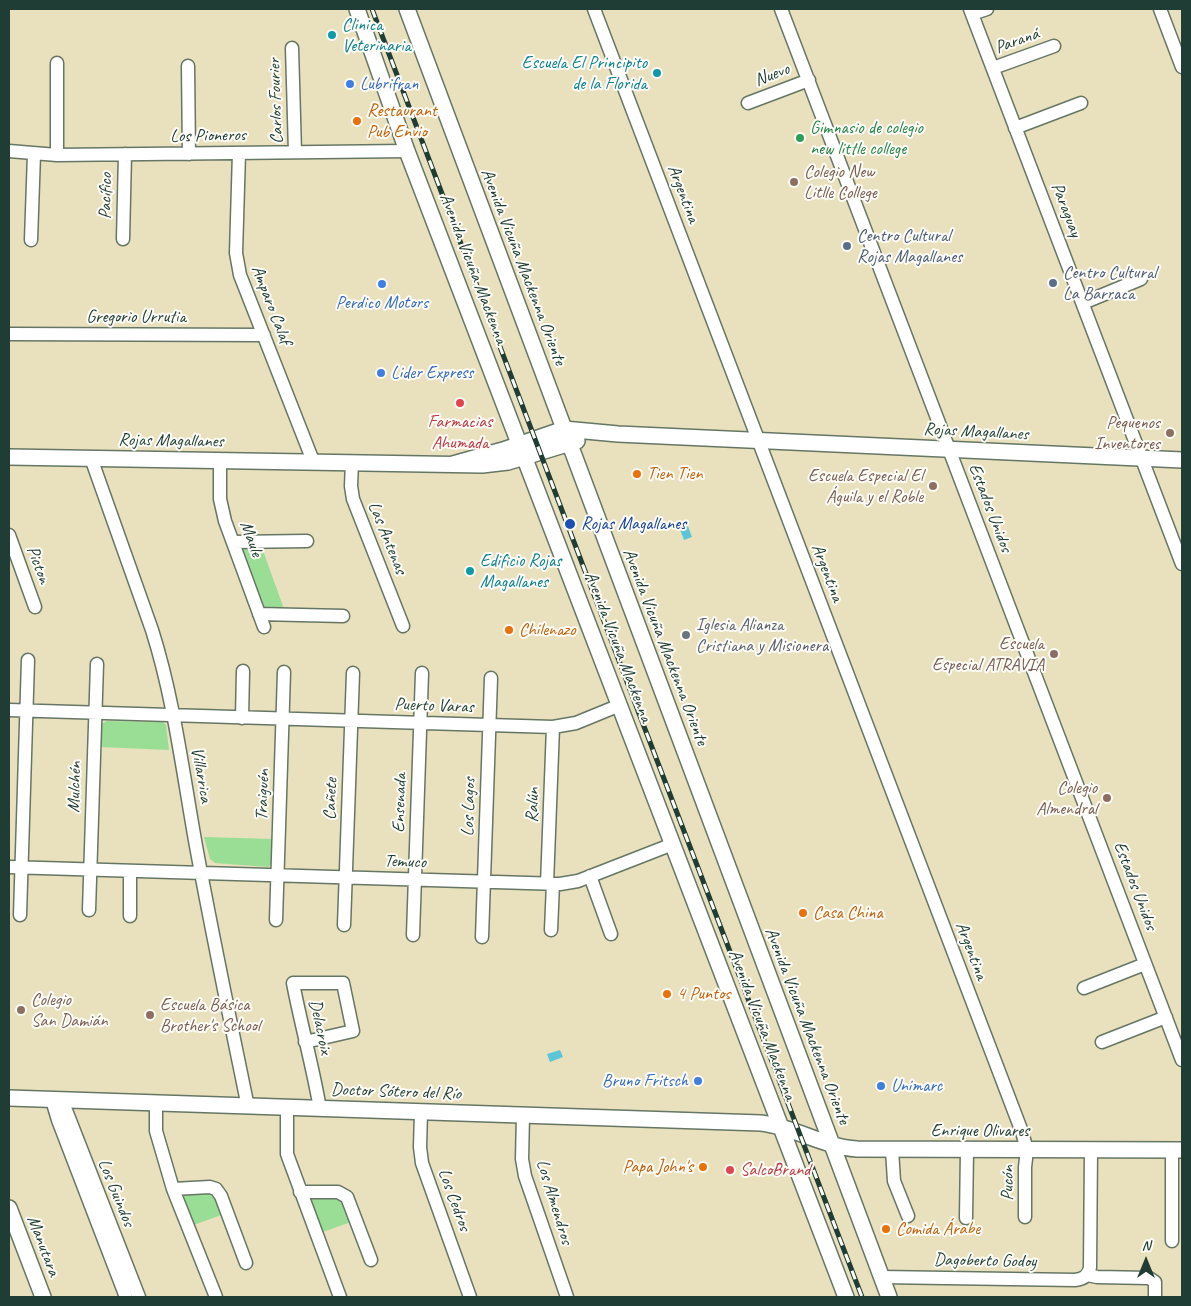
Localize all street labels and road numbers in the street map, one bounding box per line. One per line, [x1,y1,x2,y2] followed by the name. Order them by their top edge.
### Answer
[992,23,1042,59] street label: Paraná
[264,58,288,144] street label: Carlos Fourier
[752,59,792,91] street label: Nuevo
[170,125,246,147] street label: Los Pioneros
[662,162,704,226] street label: Argentina
[476,166,570,368] street label: Avenida Vicuña Mackenna Oriente
[95,173,117,219] street label: Pacífico
[1046,180,1086,240] street label: Paraguay
[434,191,512,347] street label: Avenida Vicuña Mackenna
[246,262,296,348] street label: Amparo Calaf
[86,306,186,328] street label: Gregorio Urrutia
[923,418,1029,446] street label: Rojas Magallanes
[118,429,224,453] street label: Rojas Magallanes
[963,461,1017,555] street label: Estados Unidos
[363,499,411,577] street label: Las Antenas
[235,518,267,560] street label: Maule
[806,541,848,605] street label: Argentina
[21,543,55,587] street label: Picton
[618,546,712,748] street label: Avenida Vicuña Mackenna Oriente
[579,569,657,725] street label: Avenida Vicuña Mackenna
[394,694,474,718] street label: Puerto Varas
[186,746,216,804] street label: Villarrica
[63,761,87,813] street label: Mulchén
[251,769,275,821] street label: Traiguén
[388,773,412,833] street label: Ensenada
[457,777,481,837] street label: Los Lagos
[319,778,343,820] street label: Cañete
[522,787,544,823] street label: Ralún
[1108,839,1162,933] street label: Estados Unidos
[384,850,426,874] street label: Temuco
[950,919,992,983] street label: Argentina
[760,925,854,1127] street label: Avenida Vicuña Mackenna Oriente
[723,947,801,1103] street label: Avenida Vicuña Mackenna
[304,998,336,1056] street label: Delacroix
[331,1079,461,1105] street label: Doctor Sótero del Río
[931,1120,1029,1142] street label: Enrique Olivares
[93,1156,139,1230] street label: Los Guindos
[531,1157,577,1247] street label: Los Almendros
[997,1165,1019,1201] street label: Pucón
[433,1166,475,1234] street label: Los Cedros
[22,1213,64,1279] street label: Manutara
[934,1249,1036,1273] street label: Dagoberto Godoy

